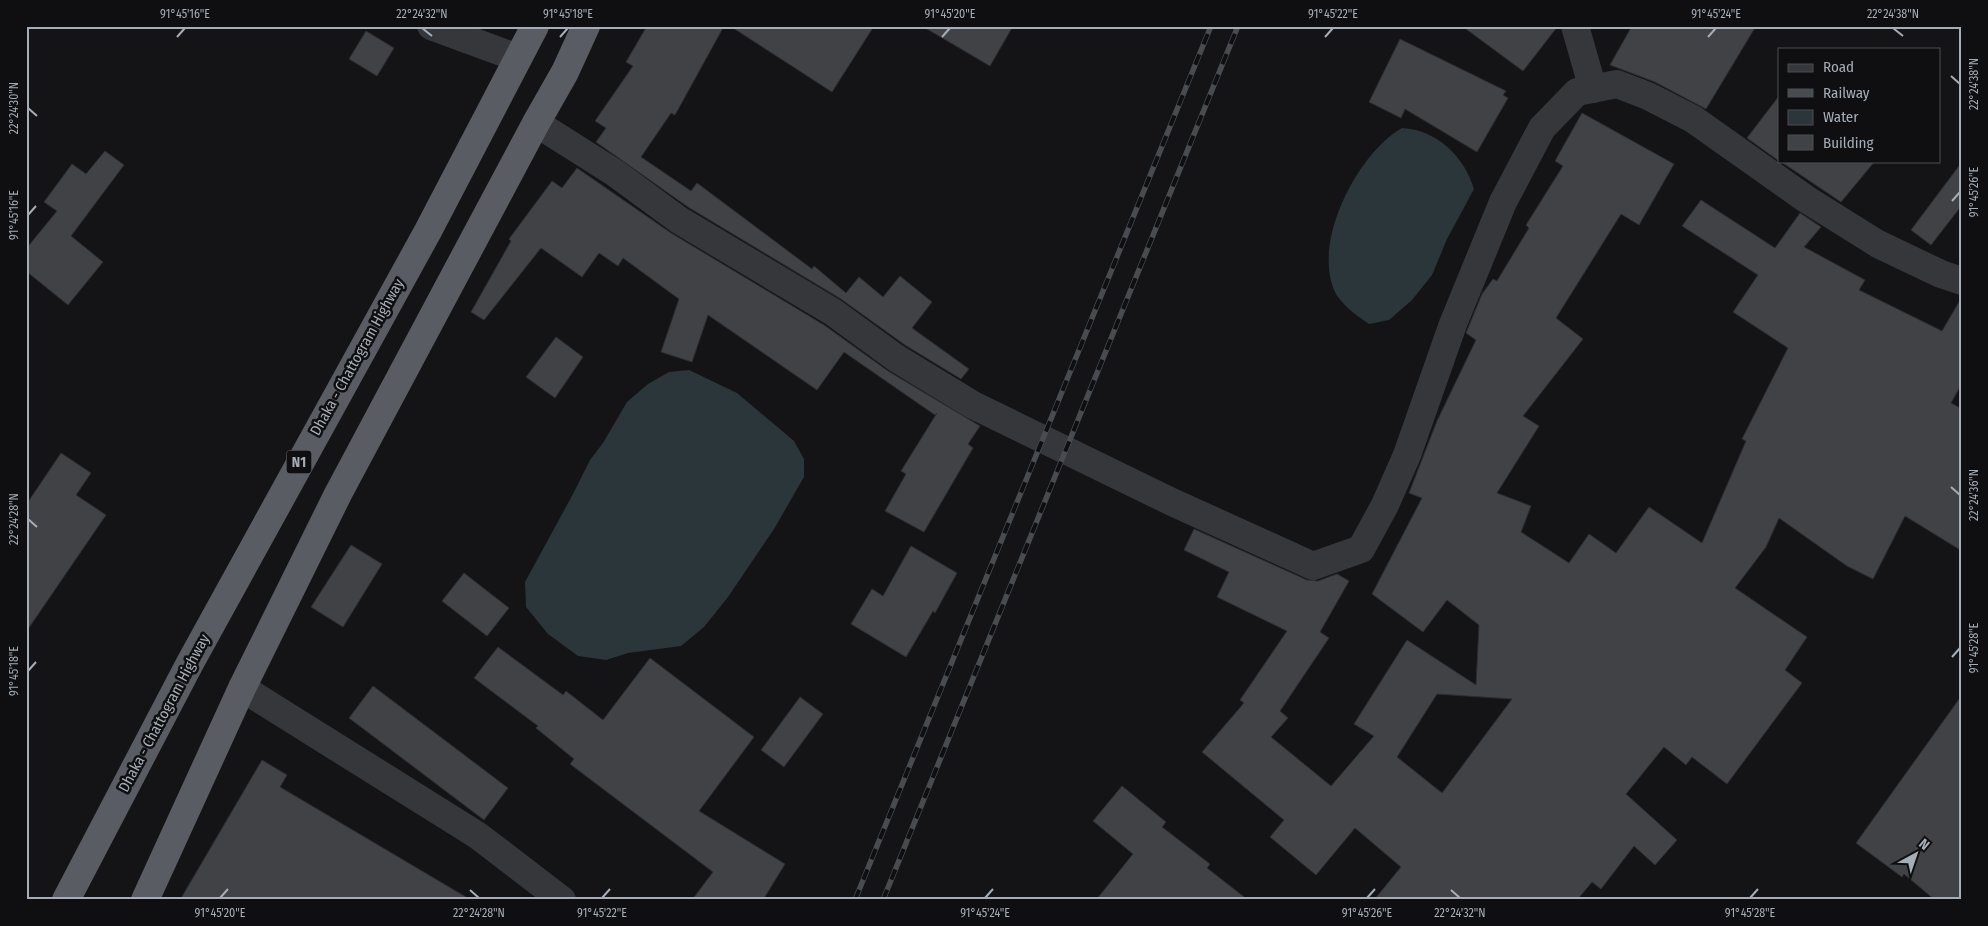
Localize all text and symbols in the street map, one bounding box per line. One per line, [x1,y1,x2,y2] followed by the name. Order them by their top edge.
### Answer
[160,7,210,21] text: 91°45'16"E
[396,7,448,21] text: 22°24'32"N
[543,7,593,21] text: 91°45'18"E
[925,7,976,21] text: 91°45'20"E
[1308,7,1358,21] text: 91°45'22"E
[1691,7,1741,21] text: 91°45'24"E
[1867,7,1919,21] text: 22°24'38"N
[1778,48,1940,162] legend
[1823,58,1854,76] text: Road
[1967,58,1981,110] text: 22°24'38"N
[7,82,21,134] text: 22°24'30"N
[1823,84,1870,102] text: Railway
[1823,108,1859,126] text: Water
[1823,134,1874,152] text: Building
[1967,166,1981,217] text: 91°45'26"E
[7,190,21,240] text: 91°45'16"E
[306,275,408,438] street label: Dhaka - Chattogram Highway
[286,451,312,474] road number: N1
[1967,469,1981,521] text: 22°24'36"N
[7,493,21,545] text: 22°24'28"N
[1967,622,1981,673] text: 91°45'28"E
[115,631,213,795] street label: Dhaka - Chattogram Highway
[7,646,21,696] text: 91°45'18"E
[1890,828,1940,878] north arrow
[1915,835,1933,854] text: N
[195,906,246,920] text: 91°45'20"E
[453,906,505,920] text: 22°24'28"N
[577,906,627,920] text: 91°45'22"E
[960,906,1010,920] text: 91°45'24"E
[1342,906,1393,920] text: 91°45'26"E
[1434,906,1486,920] text: 22°24'32"N
[1725,906,1776,920] text: 91°45'28"E

